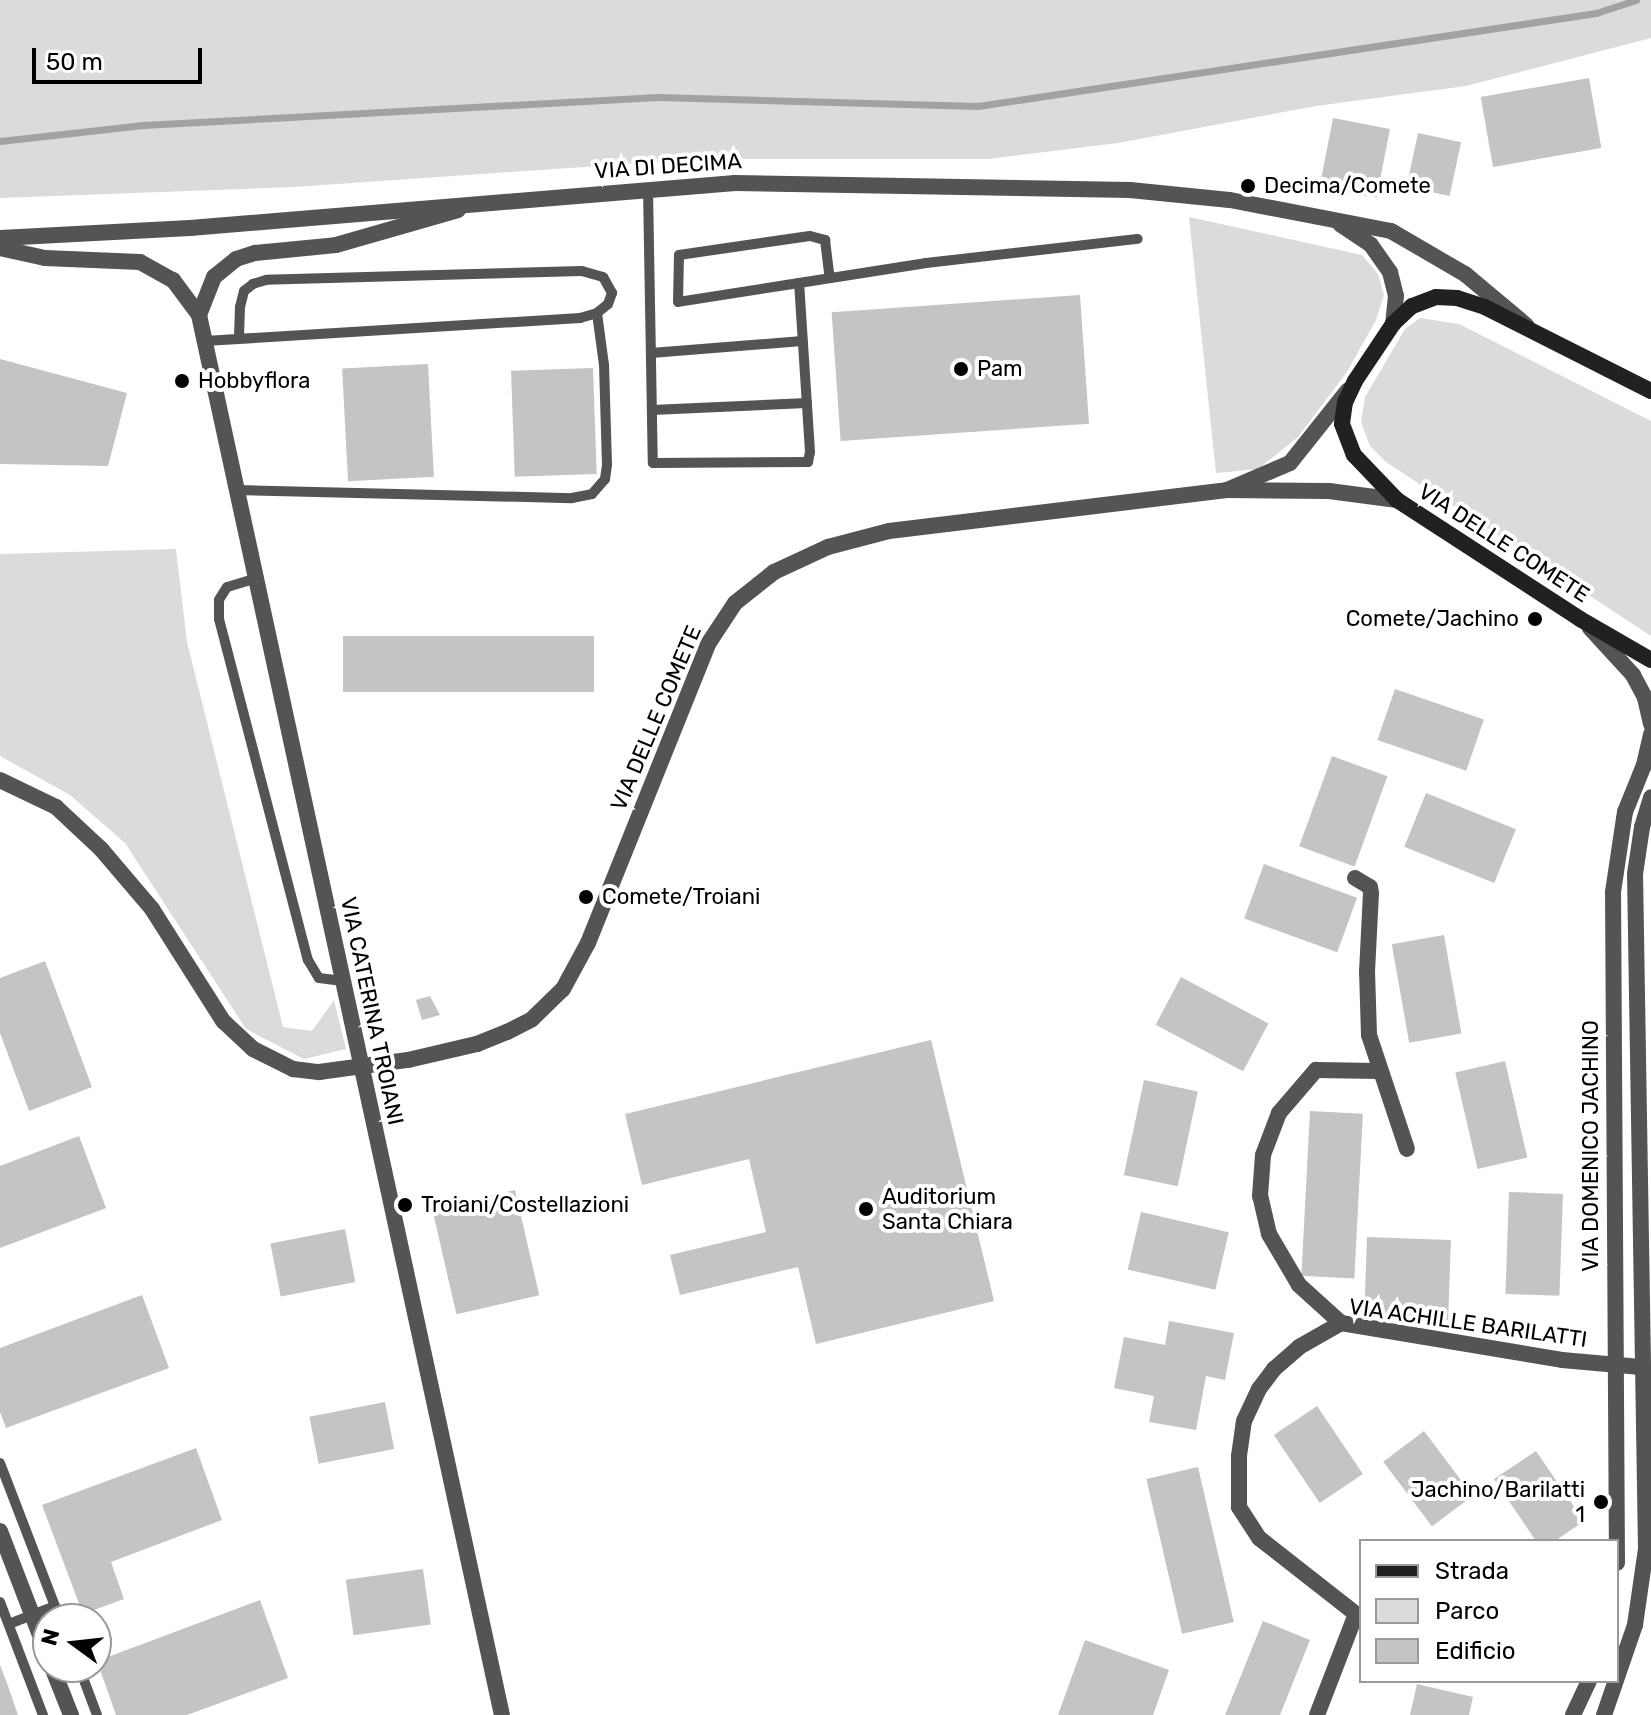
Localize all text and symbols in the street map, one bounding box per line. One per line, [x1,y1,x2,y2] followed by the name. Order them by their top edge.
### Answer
[36,32,206,82] scale bar
[46,48,103,76] text: 50 m
[593,148,743,184] street label: VIA DI DECIMA
[1264,173,1431,199] place label: Decima/Comete
[1239,177,1257,195] marker: Decima/Comete
[977,356,1023,382] place label: Pam
[952,360,970,378] marker: Pam
[198,368,310,394] place label: Hobbyflora
[173,372,191,390] marker: Hobbyflora
[1413,478,1595,608] street label: VIA DELLE COMETE
[1346,606,1519,632] place label: Comete/Jachino
[1526,610,1544,628] marker: Comete/Jachino
[605,621,707,815] street label: VIA DELLE COMETE
[602,884,760,910] place label: Comete/Troiani
[577,888,595,906] marker: Comete/Troiani
[335,894,409,1128] street label: VIA CATERINA TROIANI
[1578,1020,1604,1272] street label: VIA DOMENICO JACHINO
[882,1183,1013,1234] place label: Auditorium Santa Chiara
[421,1192,629,1218] place label: Troiani/Costellazioni
[396,1196,414,1214] marker: Troiani/Costellazioni
[857,1200,875,1218] marker: Auditorium Santa Chiara
[1347,1293,1589,1353] street label: VIA ACHILLE BARILATTI
[1411,1476,1585,1528] place label: Jachino/Barilatti 1
[1592,1493,1610,1511] marker: Jachino/Barilatti 1
[1359,1539,1619,1683] legend
[1435,1557,1509,1585] text: Strada
[1435,1597,1499,1625] text: Parco
[32,1603,112,1683] north arrow
[35,1626,65,1648] text: N
[1435,1637,1516,1665] text: Edificio

